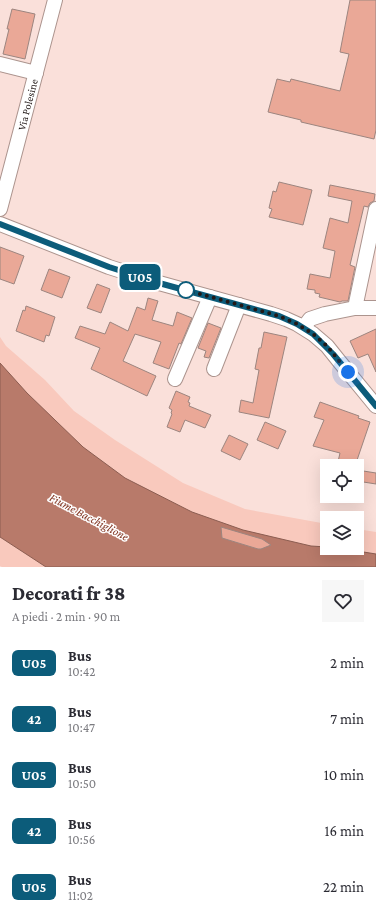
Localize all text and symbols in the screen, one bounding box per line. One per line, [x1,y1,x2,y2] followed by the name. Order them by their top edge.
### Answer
[15,77,40,132] street label: Via Polesine
[117,264,163,290] line badge: U05
[128,269,152,285] text: U05
[177,281,195,299] unlabelled marker
[338,362,358,382] your location
[320,459,364,555] map controls
[320,459,364,503] button: locate
[47,490,131,544] water label: Fiume Bacchiglione
[320,511,364,555] button: layers
[322,580,364,622] button: heart
[12,583,125,604] text: Decorati fr 38
[12,609,120,624] text: A piedi · 2 min · 90 m
[68,648,91,664] text: Bus
[22,655,46,671] text: U05
[330,655,364,671] text: 2 min
[68,664,95,679] text: 10:42
[68,704,91,720] text: Bus
[27,711,41,727] text: 42
[330,711,364,727] text: 7 min
[68,720,95,735] text: 10:47
[68,760,91,776] text: Bus
[22,767,46,783] text: U05
[324,767,364,783] text: 10 min
[68,776,96,791] text: 10:50
[68,816,91,832] text: Bus
[27,823,41,839] text: 42
[325,823,364,839] text: 16 min
[68,832,95,847] text: 10:56
[68,872,91,888] text: Bus
[22,879,46,895] text: U05
[323,879,364,895] text: 22 min
[68,888,93,903] text: 11:02

